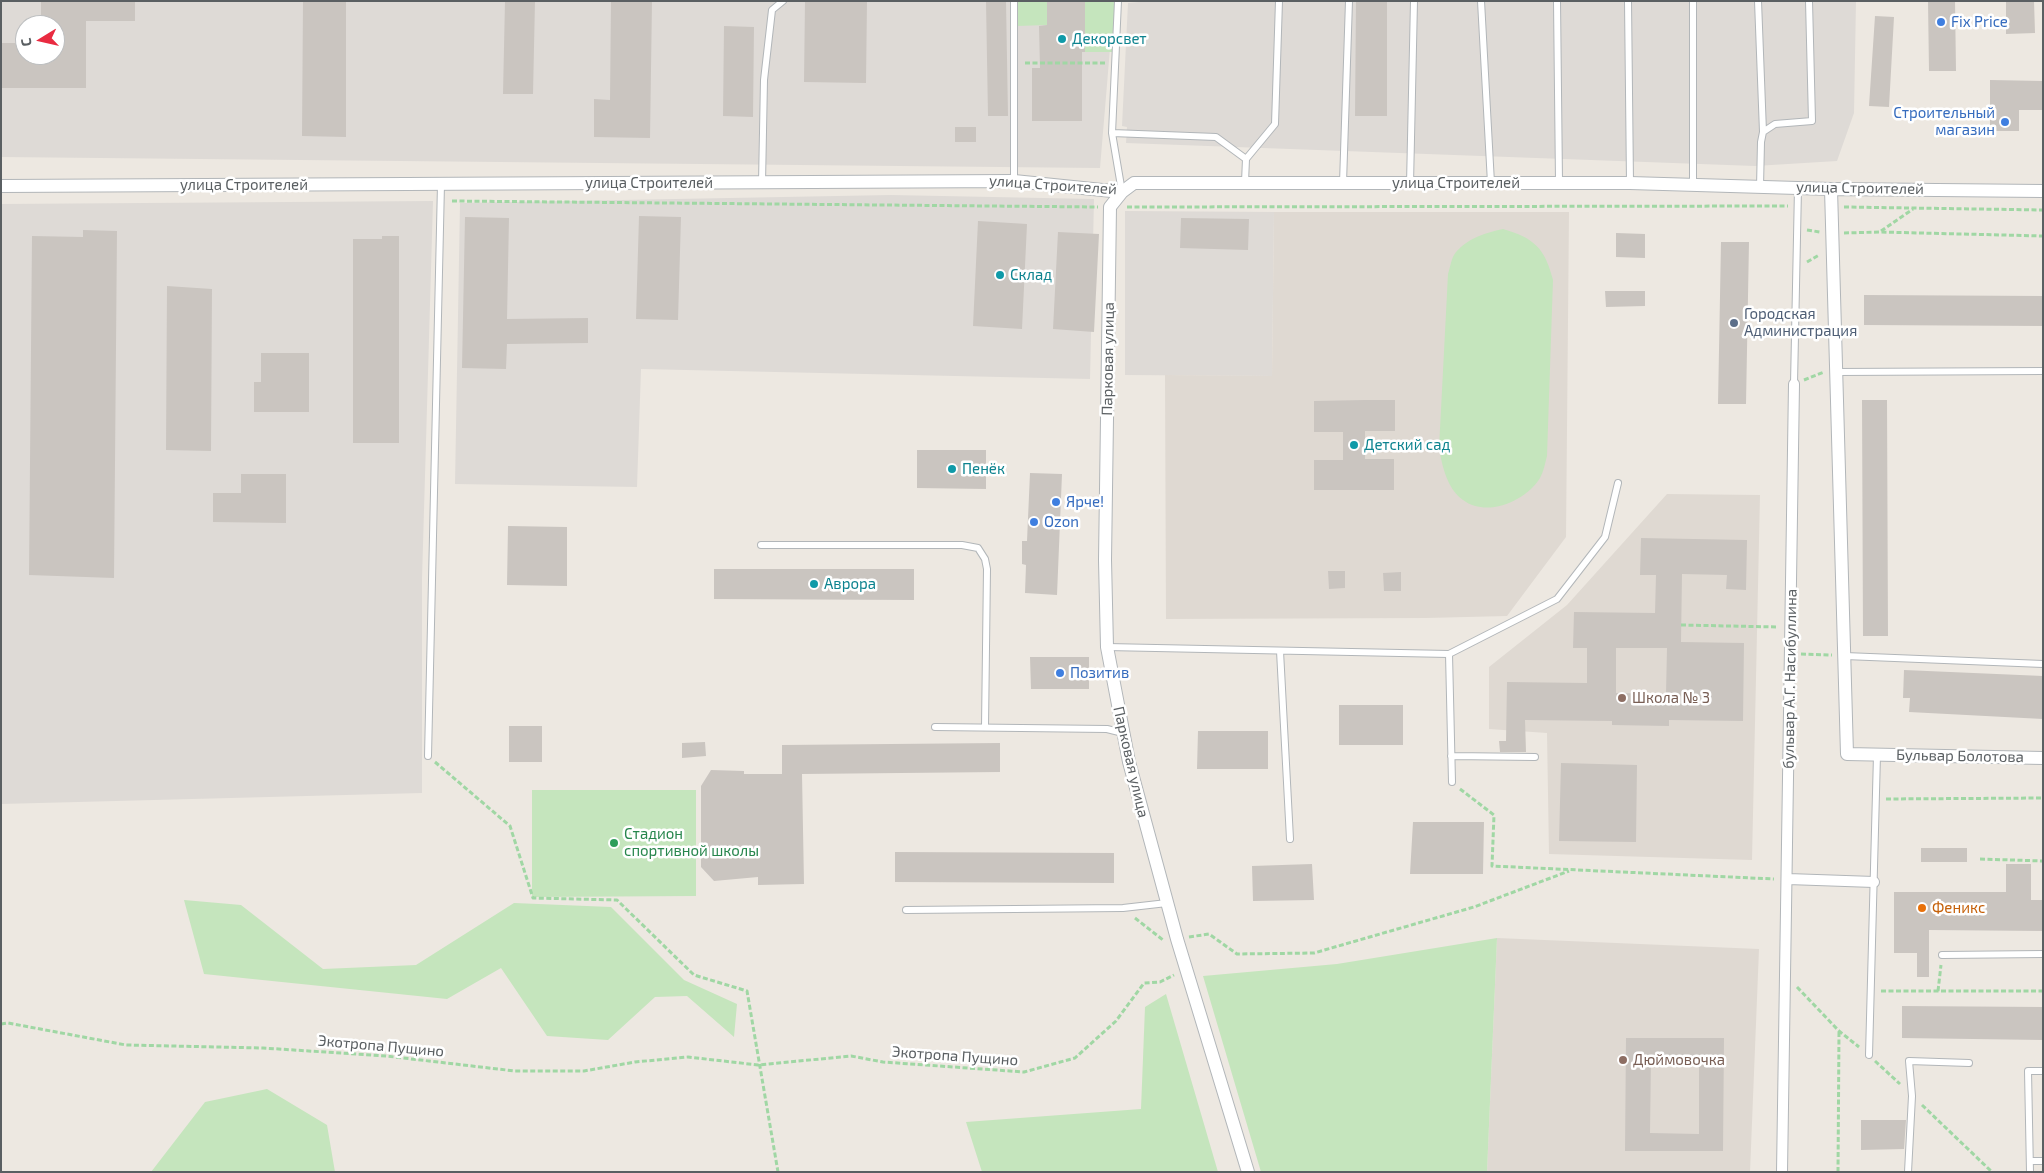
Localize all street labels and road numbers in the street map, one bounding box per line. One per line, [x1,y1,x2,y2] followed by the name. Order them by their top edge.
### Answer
[989,172,1117,198] street label: улица Строителей
[585,174,713,192] street label: улица Строителей
[1392,174,1520,192] street label: улица Строителей
[180,176,308,194] street label: улица Строителей
[1796,178,1924,198] street label: улица Строителей
[1098,302,1118,416] street label: Парковая улица
[1779,589,1801,769] street label: бульвар А.Г. Насибуллина
[1109,705,1153,819] street label: Парковая улица
[1896,746,2024,766] street label: Бульвар Болотова
[317,1032,445,1060] street label: Экотропа Пущино
[891,1043,1019,1069] street label: Экотропа Пущино

